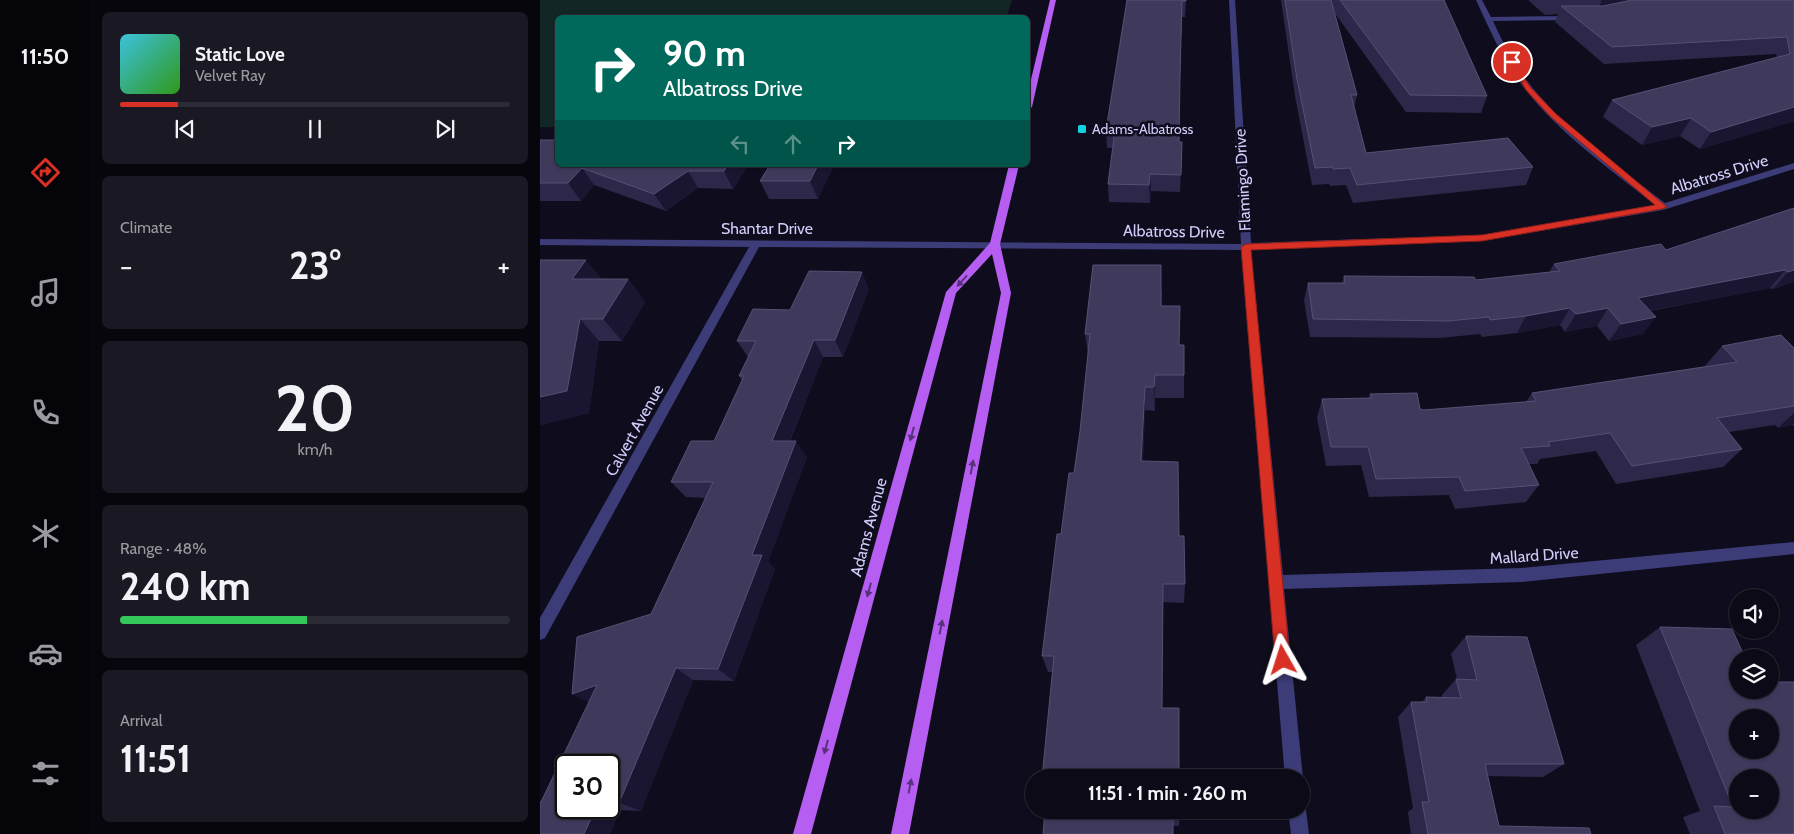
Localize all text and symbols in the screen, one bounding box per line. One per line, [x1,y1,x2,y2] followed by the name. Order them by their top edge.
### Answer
[663,32,746,75] text: 90 m
[580,35,645,100] icon: right
[1491,41,1533,83] pin
[21,43,69,70] text: 11:50
[195,43,285,66] text: Static Love
[1498,48,1526,76] icon: arrive
[195,66,266,85] text: Velvet Ray
[663,75,803,102] text: Albatross Drive
[171,115,199,143] icon: previous
[301,115,329,143] icon: pause
[431,115,459,143] icon: next
[1092,120,1194,138] place label: Adams-Albatross
[1076,123,1088,135] marker: Adams-Albatross
[1230,128,1255,232] street label: Flamingo Drive
[726,130,754,158] icon: left
[779,130,807,158] icon: ahead
[832,130,860,158] icon: right
[1668,151,1771,198] street label: Albatross Drive
[28,155,63,190] icon: directions
[120,218,172,237] text: Climate
[721,219,813,238] street label: Shantar Drive
[1123,221,1225,242] street label: Albatross Drive
[289,242,341,289] text: 23°
[120,249,132,283] text: −
[498,249,510,283] text: +
[956,274,968,286] one-way arrow
[28,275,63,310] icon: music
[275,368,355,447] text: 20
[601,381,667,479] street label: Calvert Avenue
[28,395,63,430] icon: phone
[908,426,916,441] one-way arrow
[297,440,333,459] text: km/h
[968,460,976,475] one-way arrow
[846,476,891,578] street label: Adams Avenue
[28,516,63,551] icon: climate
[120,539,207,558] text: Range · 48%
[1489,543,1579,568] street label: Mallard Drive
[120,563,251,610] text: 240 km
[865,583,873,598] one-way arrow
[1729,589,1779,819] map controls
[1729,589,1779,639] button: sound
[937,618,945,634] one-way arrow
[1256,633,1308,685] position arrow
[28,636,63,671] icon: car
[1729,649,1779,699] button: layers
[1729,709,1779,759] button: +
[120,711,163,730] text: Arrival
[120,735,191,782] text: 11:51
[821,740,829,755] one-way arrow
[555,754,620,819] speed limit sign: 30
[28,756,63,791] icon: filters
[1729,769,1779,819] button: −
[906,778,914,794] one-way arrow
[1088,782,1247,805] text: 11:51 · 1 min · 260 m

